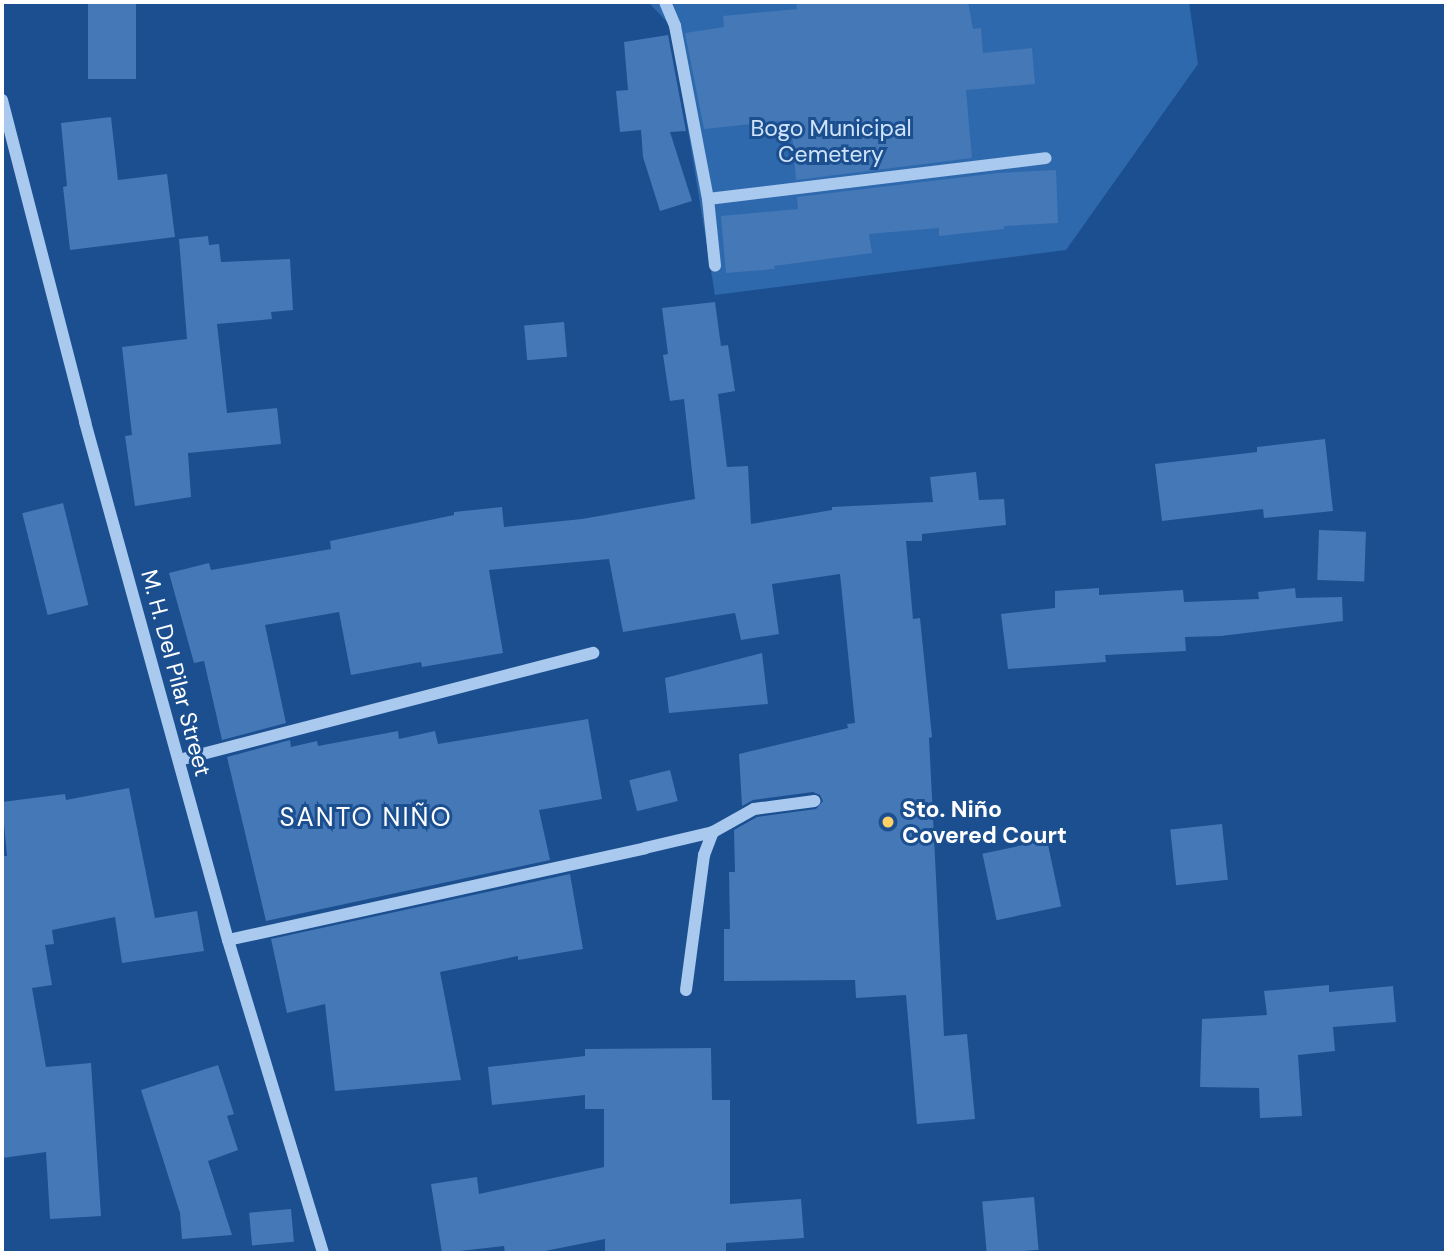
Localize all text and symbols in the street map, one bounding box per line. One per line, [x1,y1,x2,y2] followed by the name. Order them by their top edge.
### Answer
[750,114,912,168] park label: Bogo Municipal Cemetery
[135,567,217,779] street label: M. H. Del Pilar Street
[902,795,1067,849] place label: Sto. Niño Covered Court
[281,802,451,834] district label: SANTO NIÑO
[880,814,896,830] marker: Sto. Niño Covered Court

